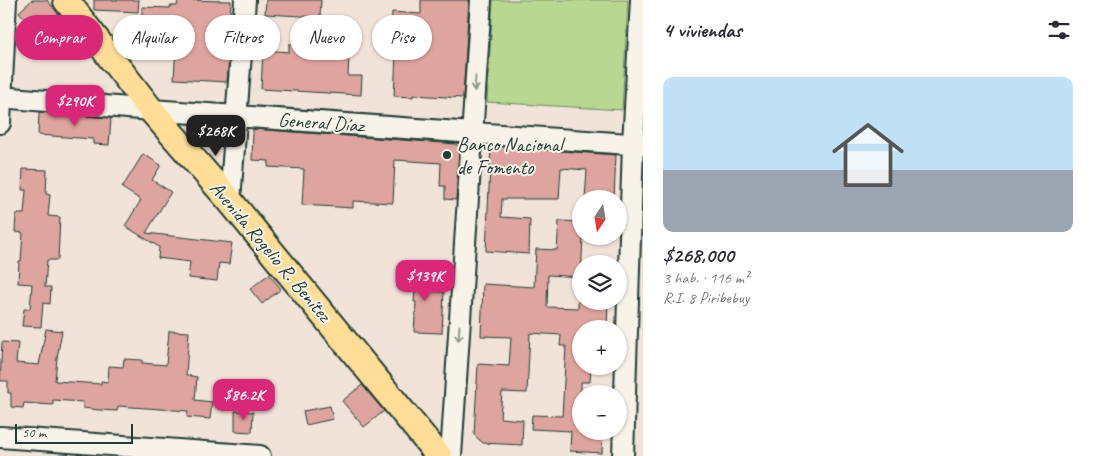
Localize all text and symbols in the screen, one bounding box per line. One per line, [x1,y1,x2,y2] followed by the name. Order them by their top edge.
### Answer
[15,15,103,60] chip: Comprar
[113,15,195,60] chip: Alquilar
[205,15,280,60] chip: Filtros
[290,15,362,60] chip: Nuevo
[372,15,432,60] chip: Piso
[1045,16,1073,44] icon: filters
[663,17,742,43] text: 4 viviendas
[470,75,479,91] one-way arrow
[40,84,110,127] pin: $290K
[57,91,93,111] text: $290K
[277,107,367,138] street label: General Díaz
[823,110,913,200] icon: home
[181,114,251,157] pin: $268K
[197,121,235,141] text: $268K
[457,132,566,180] place label: Banco Nacional de Fomento
[441,149,453,161] marker: Banco Nacional de Fomento
[205,176,338,328] street label: Avenida Rogelio R. Benítez
[572,190,628,245] north arrow
[572,190,627,440] map controls
[663,242,734,268] text: $268,000
[572,255,627,310] button: layers
[390,260,460,302] pin: $139K
[407,266,443,286] text: $139K
[663,268,749,288] text: 3 hab. · 116 m²
[663,288,749,308] text: R.I. 8 Piribebuy
[572,320,627,375] button: +
[454,325,463,341] one-way arrow
[203,378,285,421] pin: $86.2K
[224,385,264,405] text: $86.2K
[572,385,627,440] button: −
[15,421,132,444] scale bar
[22,424,46,441] text: 50 m

